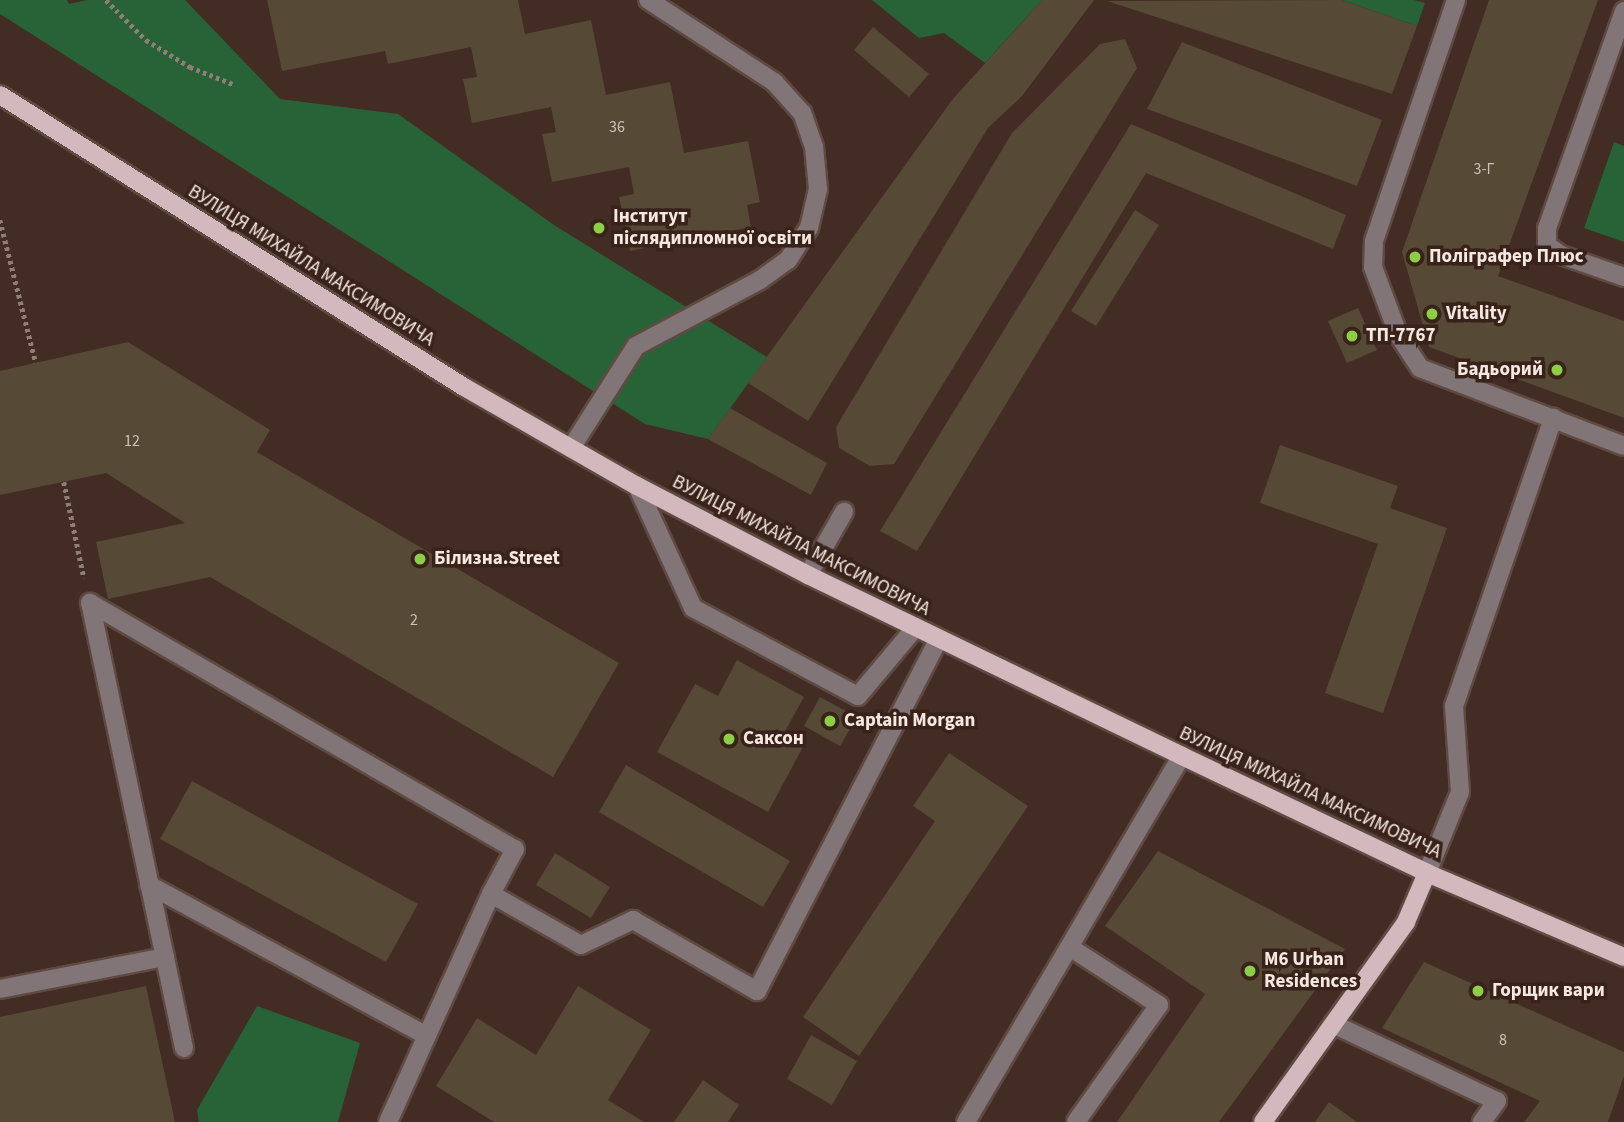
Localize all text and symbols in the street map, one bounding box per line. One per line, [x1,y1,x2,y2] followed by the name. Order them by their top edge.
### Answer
[609,117,625,137] house number: 36
[1474,159,1494,179] house number: 3-Г
[184,180,438,352] street label: ВУЛИЦЯ МИХАЙЛА МАКСИМОВИЧА
[613,206,812,250] place label: Інститут післядипломної освіти
[591,220,607,236] marker: Інститут післядипломної освіти
[1429,246,1584,268] place label: Поліграфер Плюс
[1407,249,1423,265] marker: Поліграфер Плюс
[1446,303,1507,325] place label: Vitality
[1424,306,1440,322] marker: Vitality
[1366,325,1436,347] place label: ТП-7767
[1344,328,1360,344] marker: ТП-7767
[1457,359,1543,381] place label: Бадьорий
[1549,362,1565,378] marker: Бадьорий
[124,431,140,451] house number: 12
[668,471,934,621] street label: ВУЛИЦЯ МИХАЙЛА МАКСИМОВИЧА
[434,548,560,570] place label: Білизна.Street
[412,551,428,567] marker: Білизна.Street
[410,610,418,630] house number: 2
[844,710,975,732] place label: Captain Morgan
[822,713,838,729] marker: Captain Morgan
[1175,722,1445,864] street label: ВУЛИЦЯ МИХАЙЛА МАКСИМОВИЧА
[743,728,804,750] place label: Саксон
[721,731,737,747] marker: Саксон
[1264,949,1357,993] place label: M6 Urban Residences
[1242,963,1258,979] marker: M6 Urban Residences
[1492,980,1605,1002] place label: Горщик вари
[1470,983,1486,999] marker: Горщик вари
[1499,1030,1507,1050] house number: 8

